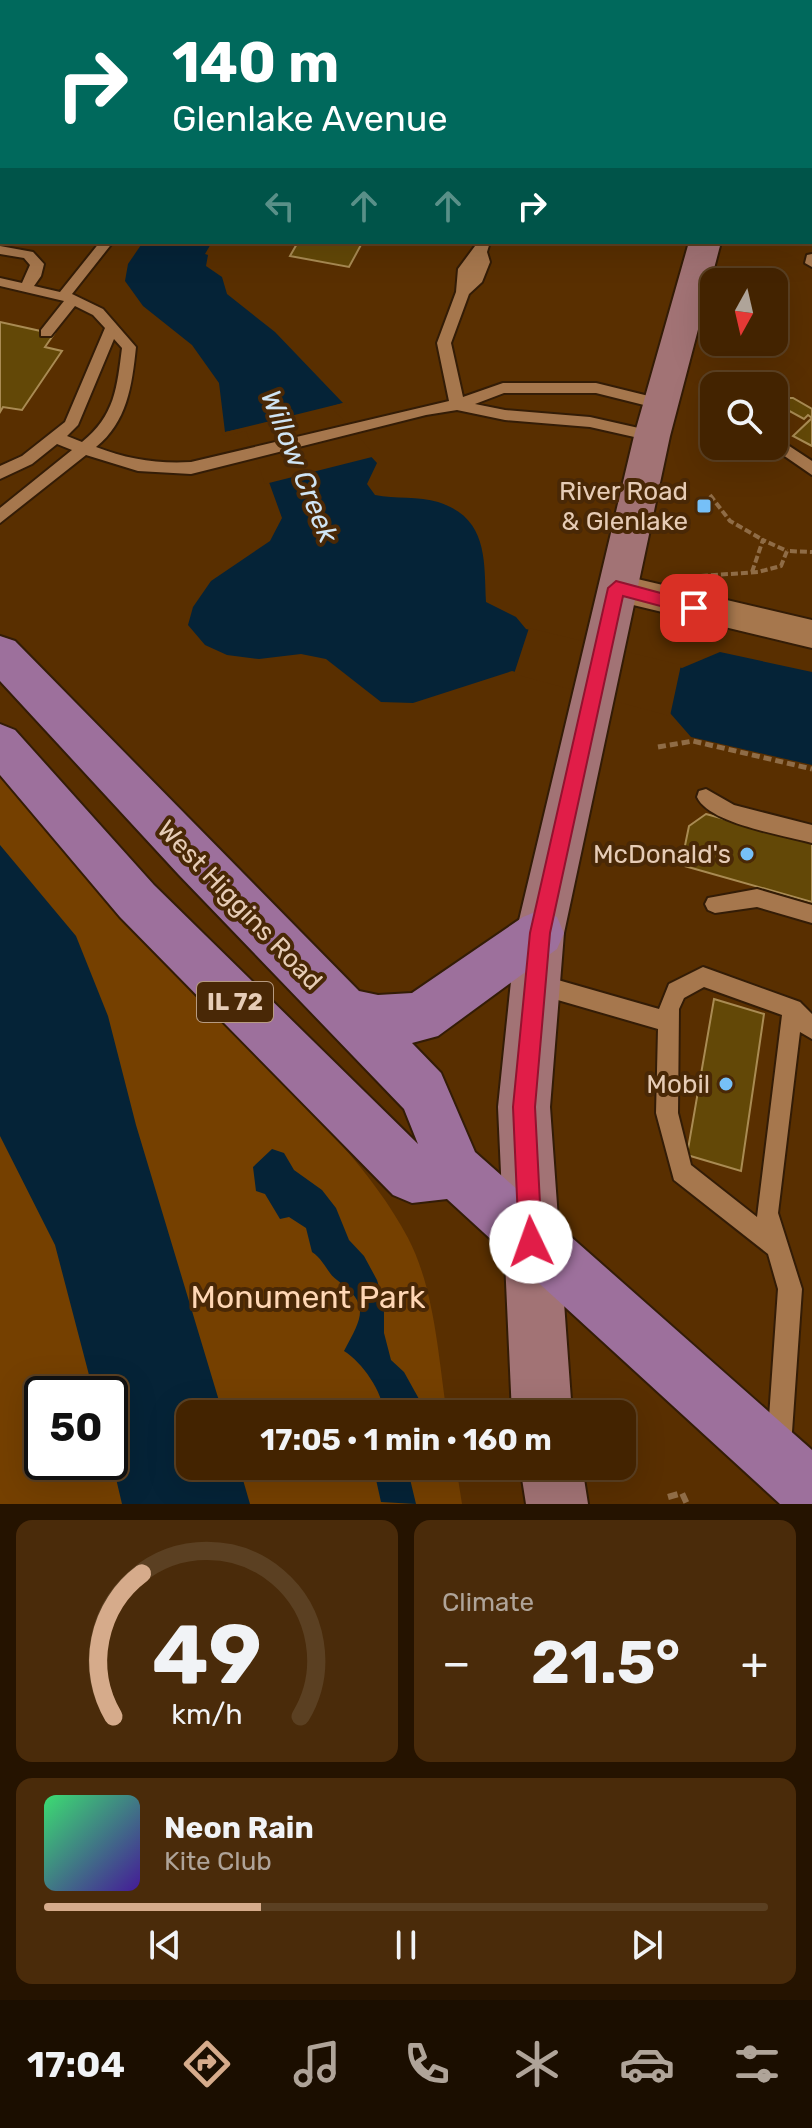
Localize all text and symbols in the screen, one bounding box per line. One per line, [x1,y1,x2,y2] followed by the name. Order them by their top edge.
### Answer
[172,30,339,96] text: 140 m
[40,32,144,136] icon: right
[172,97,448,140] text: Glenlake Avenue
[258,184,302,228] icon: left
[342,184,386,228] icon: ahead
[426,184,470,228] icon: ahead
[510,184,554,228] icon: right
[700,268,788,356] north arrow
[700,268,788,460] map controls
[700,372,788,460] button: search
[254,385,345,548] water label: Willow Creek
[559,476,688,537] place label: River Road & Glenlake
[695,497,713,515] marker: River Road & Glenlake
[660,574,728,642] pin
[672,586,716,630] icon: arrive
[151,814,329,997] street label: West Higgins Road
[593,839,731,870] place label: McDonald's
[738,845,756,863] marker: McDonald's
[197,982,273,1022] road number: IL 72
[646,1069,710,1100] place label: Mobil
[717,1075,735,1093] marker: Mobil
[489,1200,573,1284] position arrow
[191,1278,426,1316] park label: Monument Park
[24,1376,128,1480] speed limit sign: 50
[260,1422,552,1458] text: 17:05 · 1 min · 160 m
[442,1587,534,1618] text: Climate
[152,1605,262,1704] text: 49
[531,1627,680,1698] text: 21.5°
[442,1637,471,1689] text: −
[741,1637,768,1689] text: +
[171,1697,243,1731] text: km/h
[164,1810,314,1846] text: Neon Rain
[164,1846,272,1877] text: Kite Club
[143,1923,187,1967] icon: previous
[384,1923,428,1967] icon: pause
[625,1923,669,1967] icon: next
[179,2036,235,2092] icon: directions
[289,2036,345,2092] icon: music
[399,2036,455,2092] icon: phone
[509,2036,565,2092] icon: climate
[619,2036,675,2092] icon: car
[729,2036,785,2092] icon: filters
[27,2043,125,2086] text: 17:04

